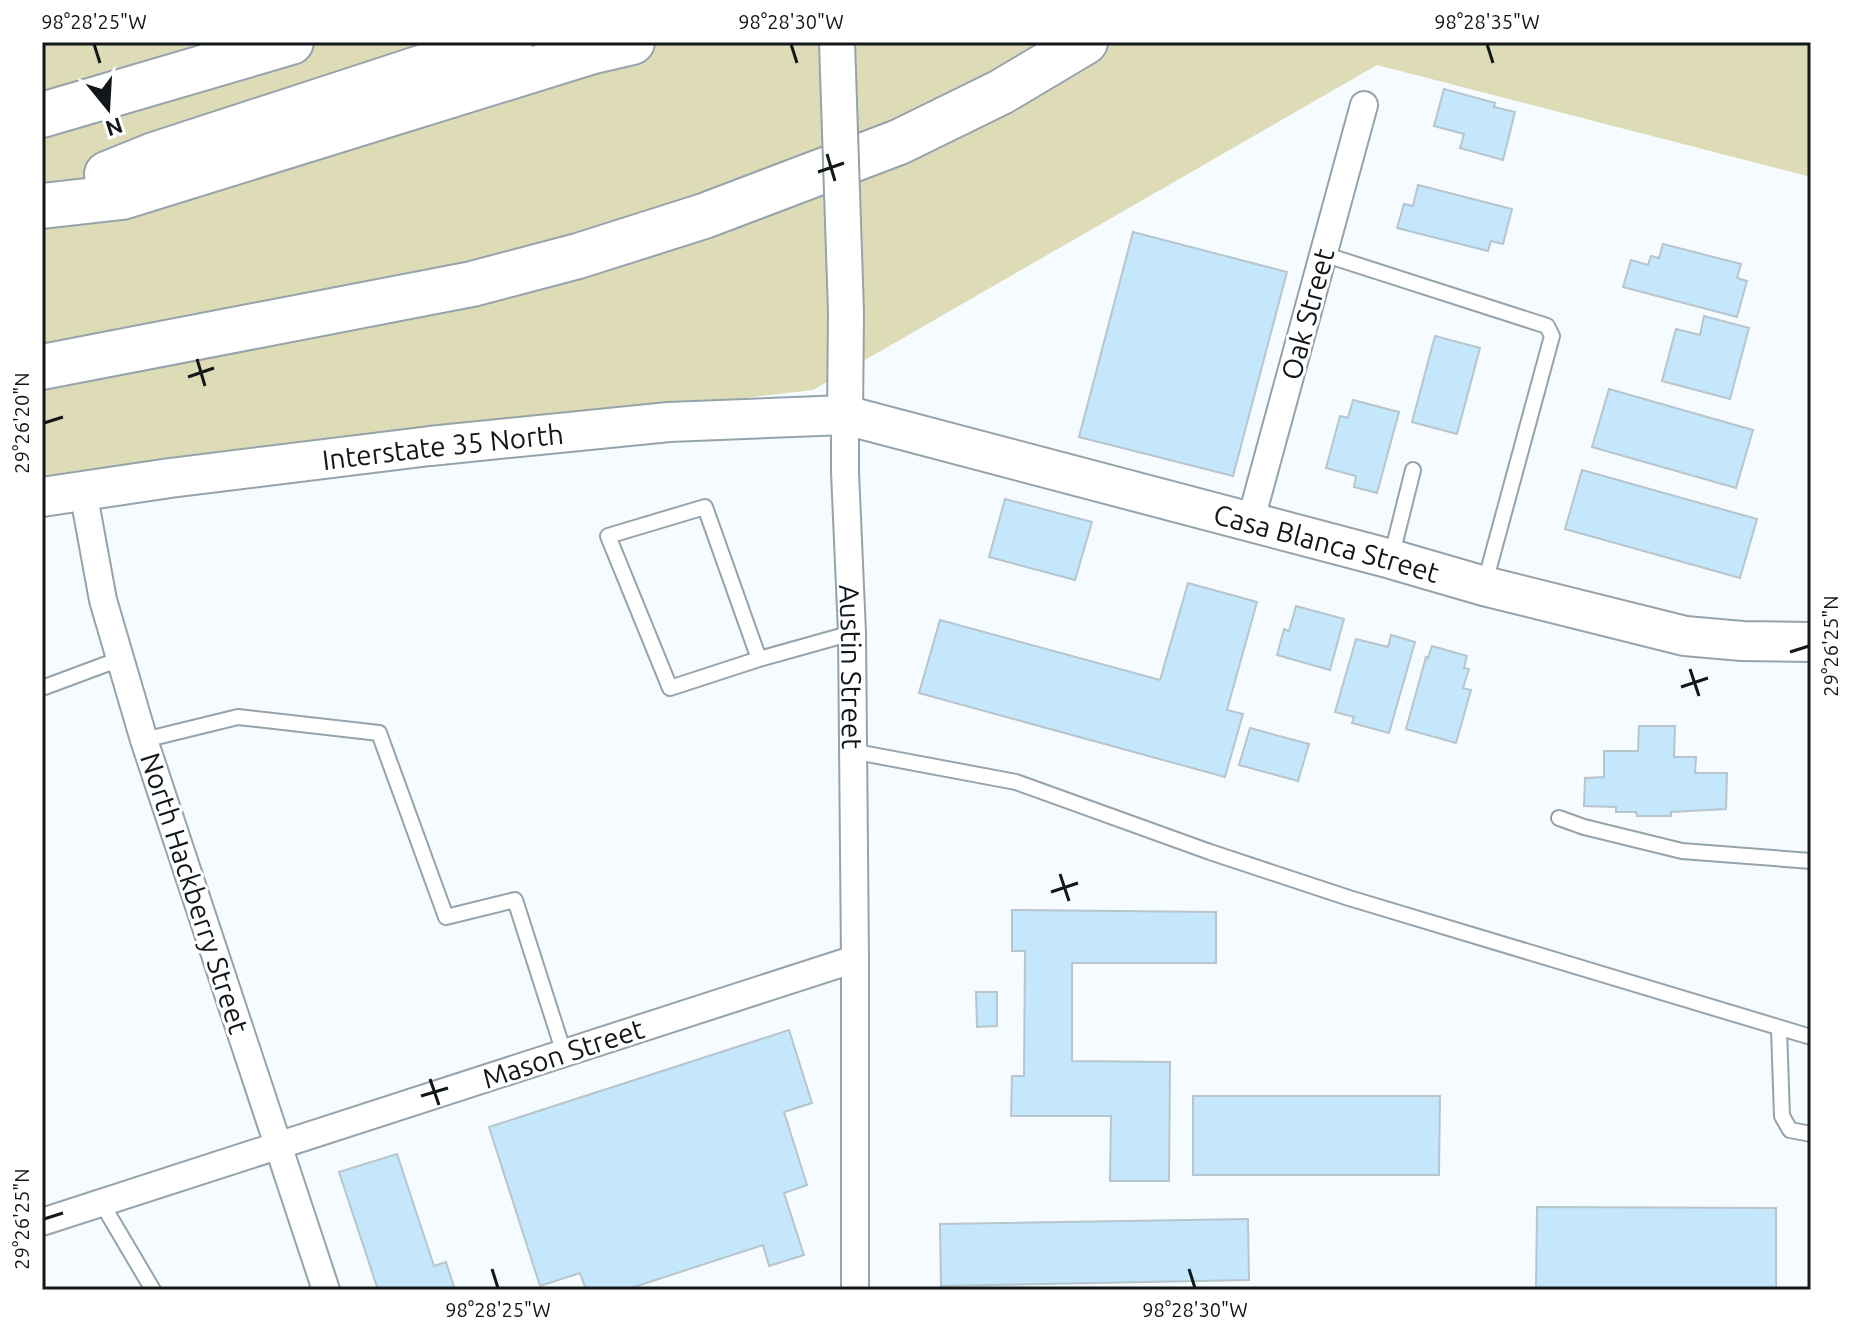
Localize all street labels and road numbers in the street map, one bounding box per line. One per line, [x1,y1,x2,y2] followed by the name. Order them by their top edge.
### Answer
[1275,245,1339,383] street label: Oak Street
[320,417,565,475] street label: Interstate 35 North
[1211,497,1443,588] street label: Casa Blanca Street
[834,584,869,749] street label: Austin Street
[135,749,255,1037] street label: North Hackberry Street
[478,1012,648,1094] street label: Mason Street

